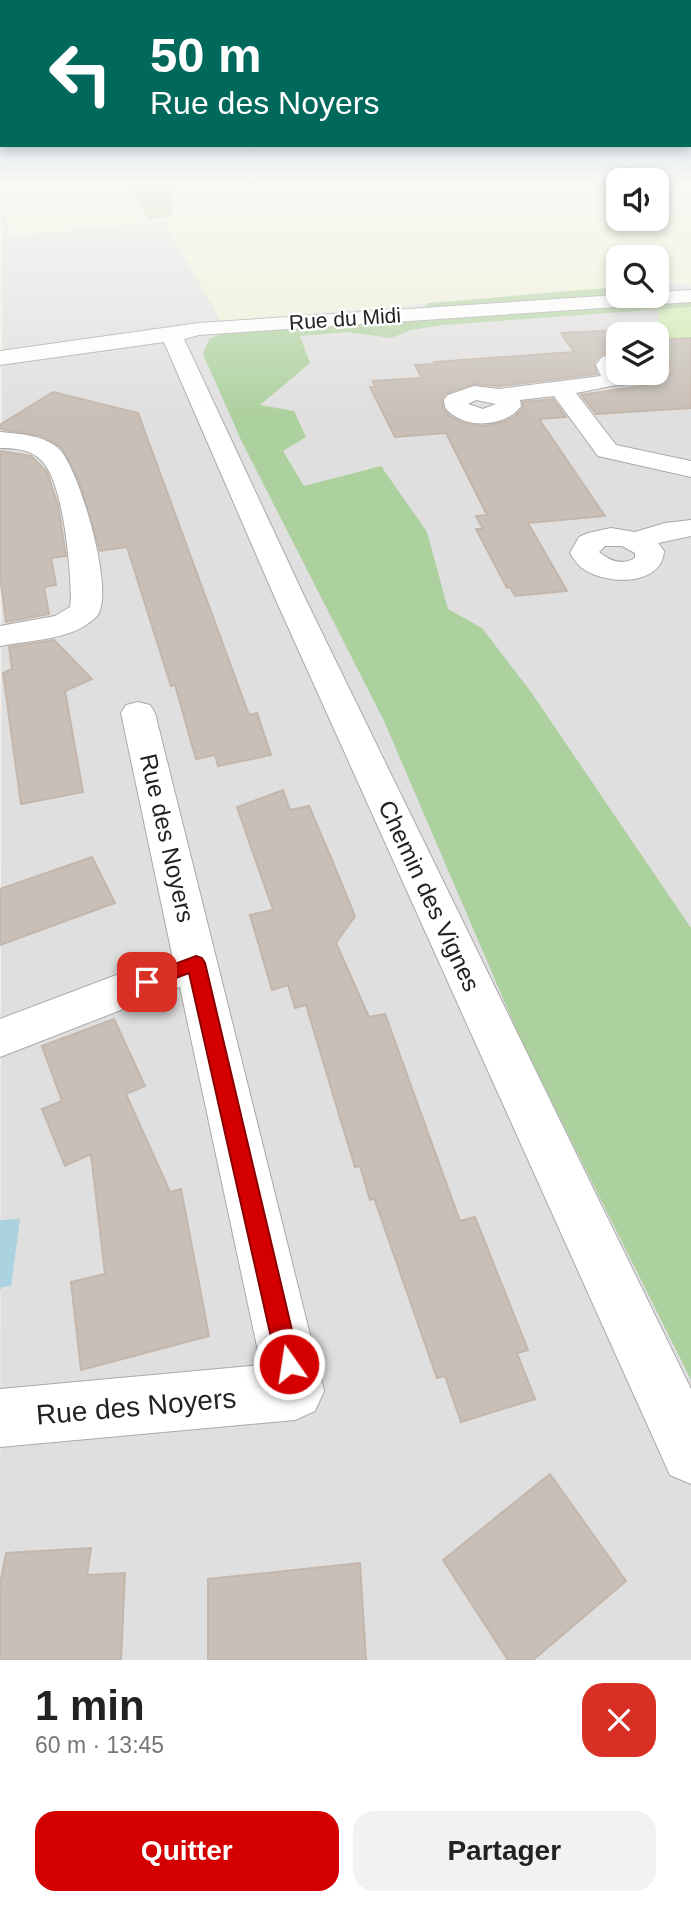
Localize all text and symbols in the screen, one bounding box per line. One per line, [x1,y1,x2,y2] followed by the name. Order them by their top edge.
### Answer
[35,28,126,119] icon: left
[150,28,262,82] text: 50 m
[150,85,379,121] text: Rue des Noyers
[606,168,669,385] map controls
[606,168,669,231] button: sound
[606,245,669,308] button: search
[288,303,402,334] street label: Rue du Midi
[606,322,669,385] button: layers
[135,751,200,925] street label: Rue des Noyers
[373,796,486,996] street label: Chemin des Vignes
[117,952,177,1012] pin
[128,963,166,1001] icon: arrive
[252,1327,326,1401] position arrow
[35,1382,237,1431] street label: Rue des Noyers
[35,1682,145,1729] text: 1 min
[582,1683,656,1757] button: close
[35,1732,164,1758] text: 60 m · 13:45
[35,1811,339,1891] button: Quitter
[353,1811,656,1891] button: Partager

